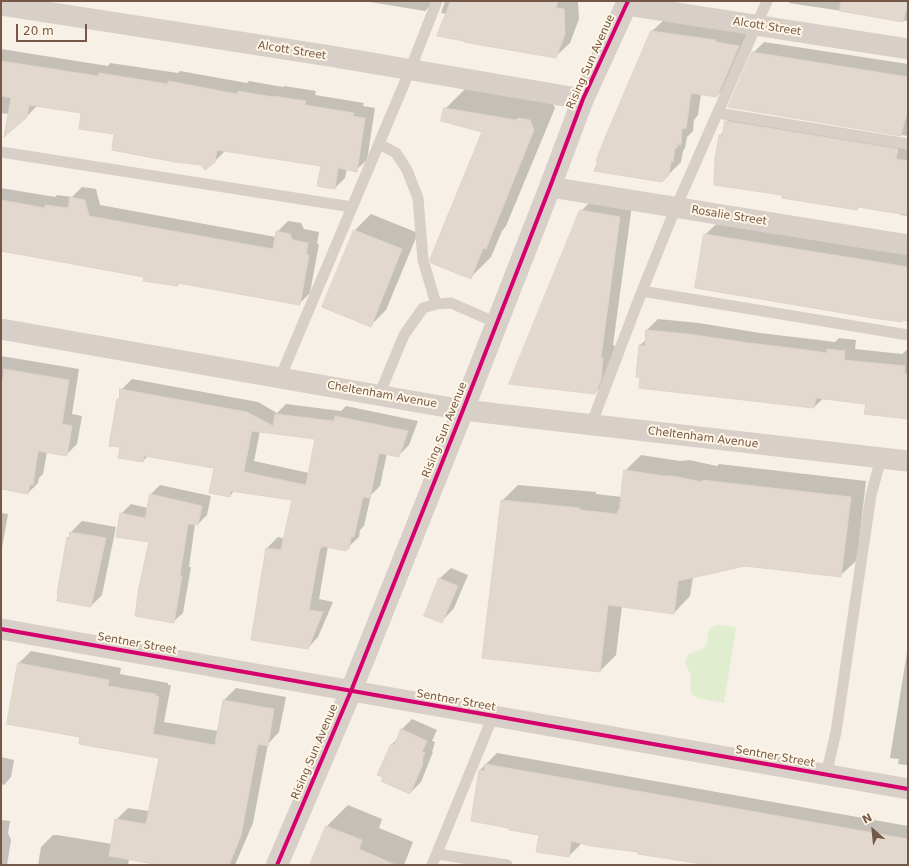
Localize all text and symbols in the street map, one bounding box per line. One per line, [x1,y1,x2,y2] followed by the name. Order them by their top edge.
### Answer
[564,13,618,111] street label: Rising Sun Avenue
[732,15,802,39] street label: Alcott Street
[18,16,89,42] scale bar
[23,24,54,38] text: 20 m
[257,39,327,63] street label: Alcott Street
[690,204,768,228] street label: Rosalie Street
[326,379,438,411] street label: Cheltenham Avenue
[420,380,470,480] street label: Rising Sun Avenue
[647,425,759,451] street label: Cheltenham Avenue
[96,631,178,657] street label: Sentner Street
[415,688,497,714] street label: Sentner Street
[289,702,341,802] street label: Rising Sun Avenue
[734,744,816,770] street label: Sentner Street
[853,810,893,850] north arrow
[860,811,874,827] text: N

